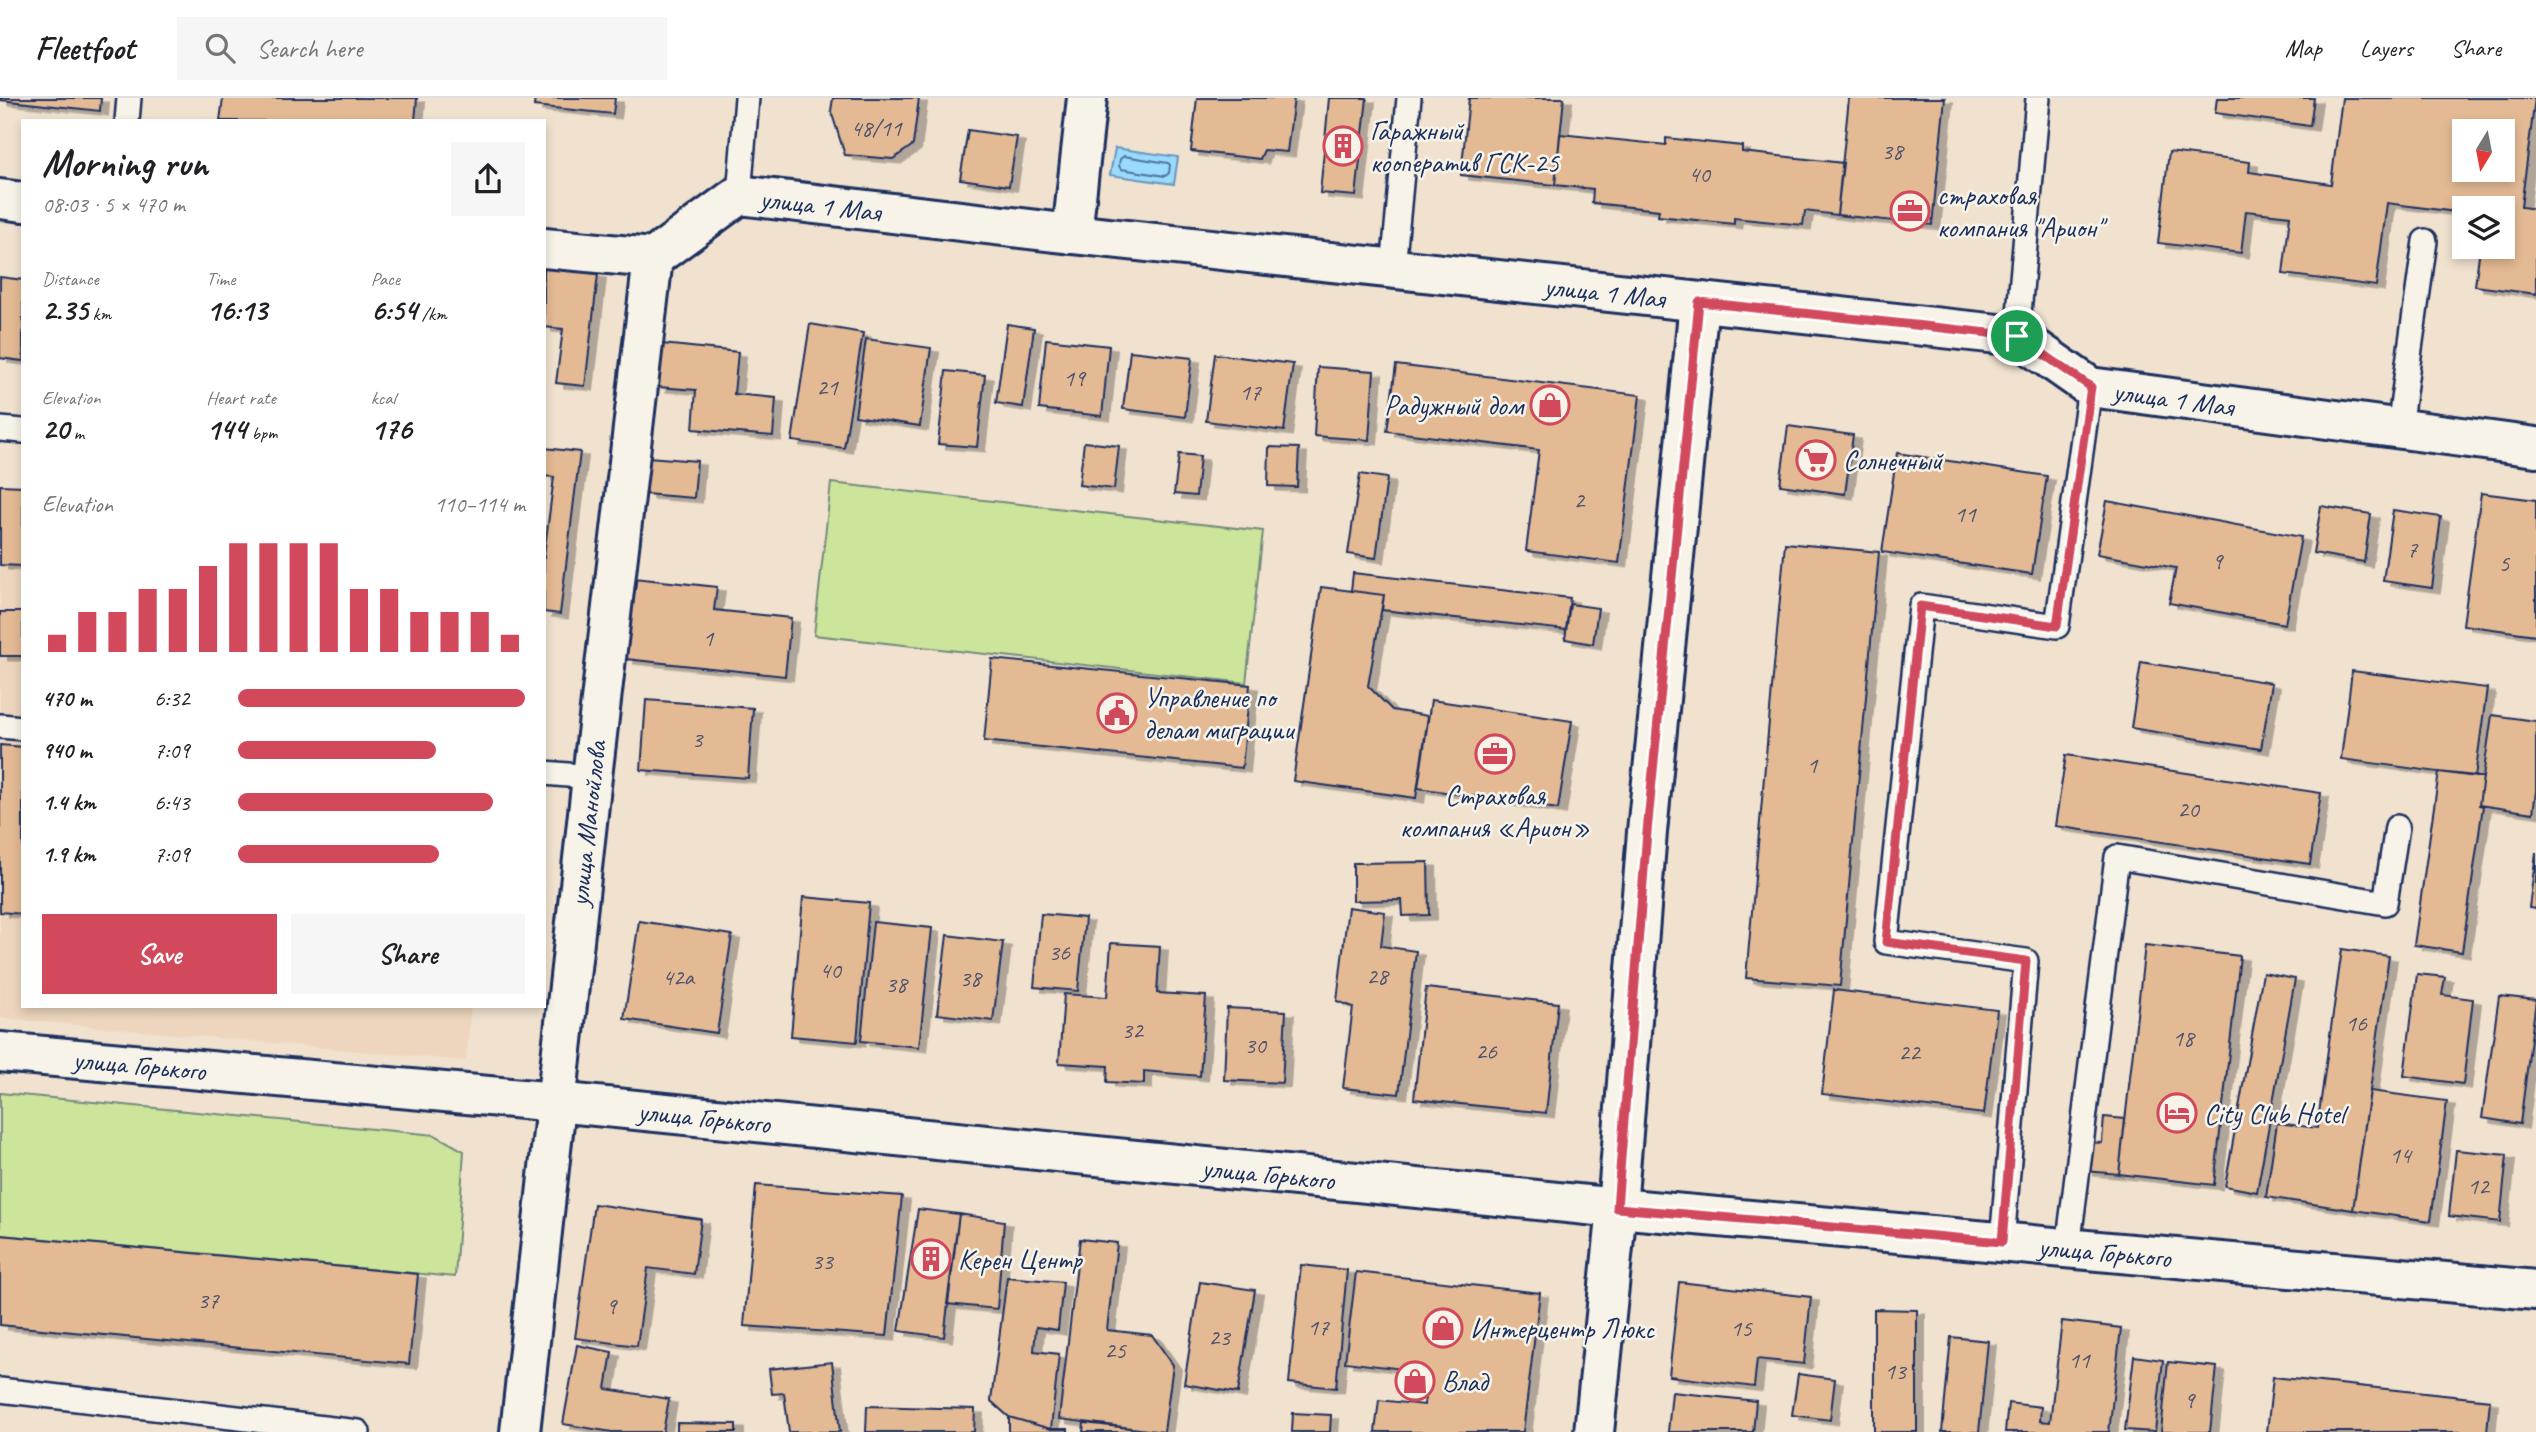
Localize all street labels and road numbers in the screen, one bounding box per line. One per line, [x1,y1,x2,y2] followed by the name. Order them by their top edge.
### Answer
[756,180,885,230] street label: улица 1 Мая
[1540,268,1669,316] street label: улица 1 Мая
[2109,373,2238,424] street label: улица 1 Мая
[561,738,614,910] street label: улица Манойлова
[70,1041,209,1089] street label: улица Горького
[634,1093,774,1142] street label: улица Горького
[1198,1149,1338,1198] street label: улица Горького
[2035,1228,2174,1276] street label: улица Горького

